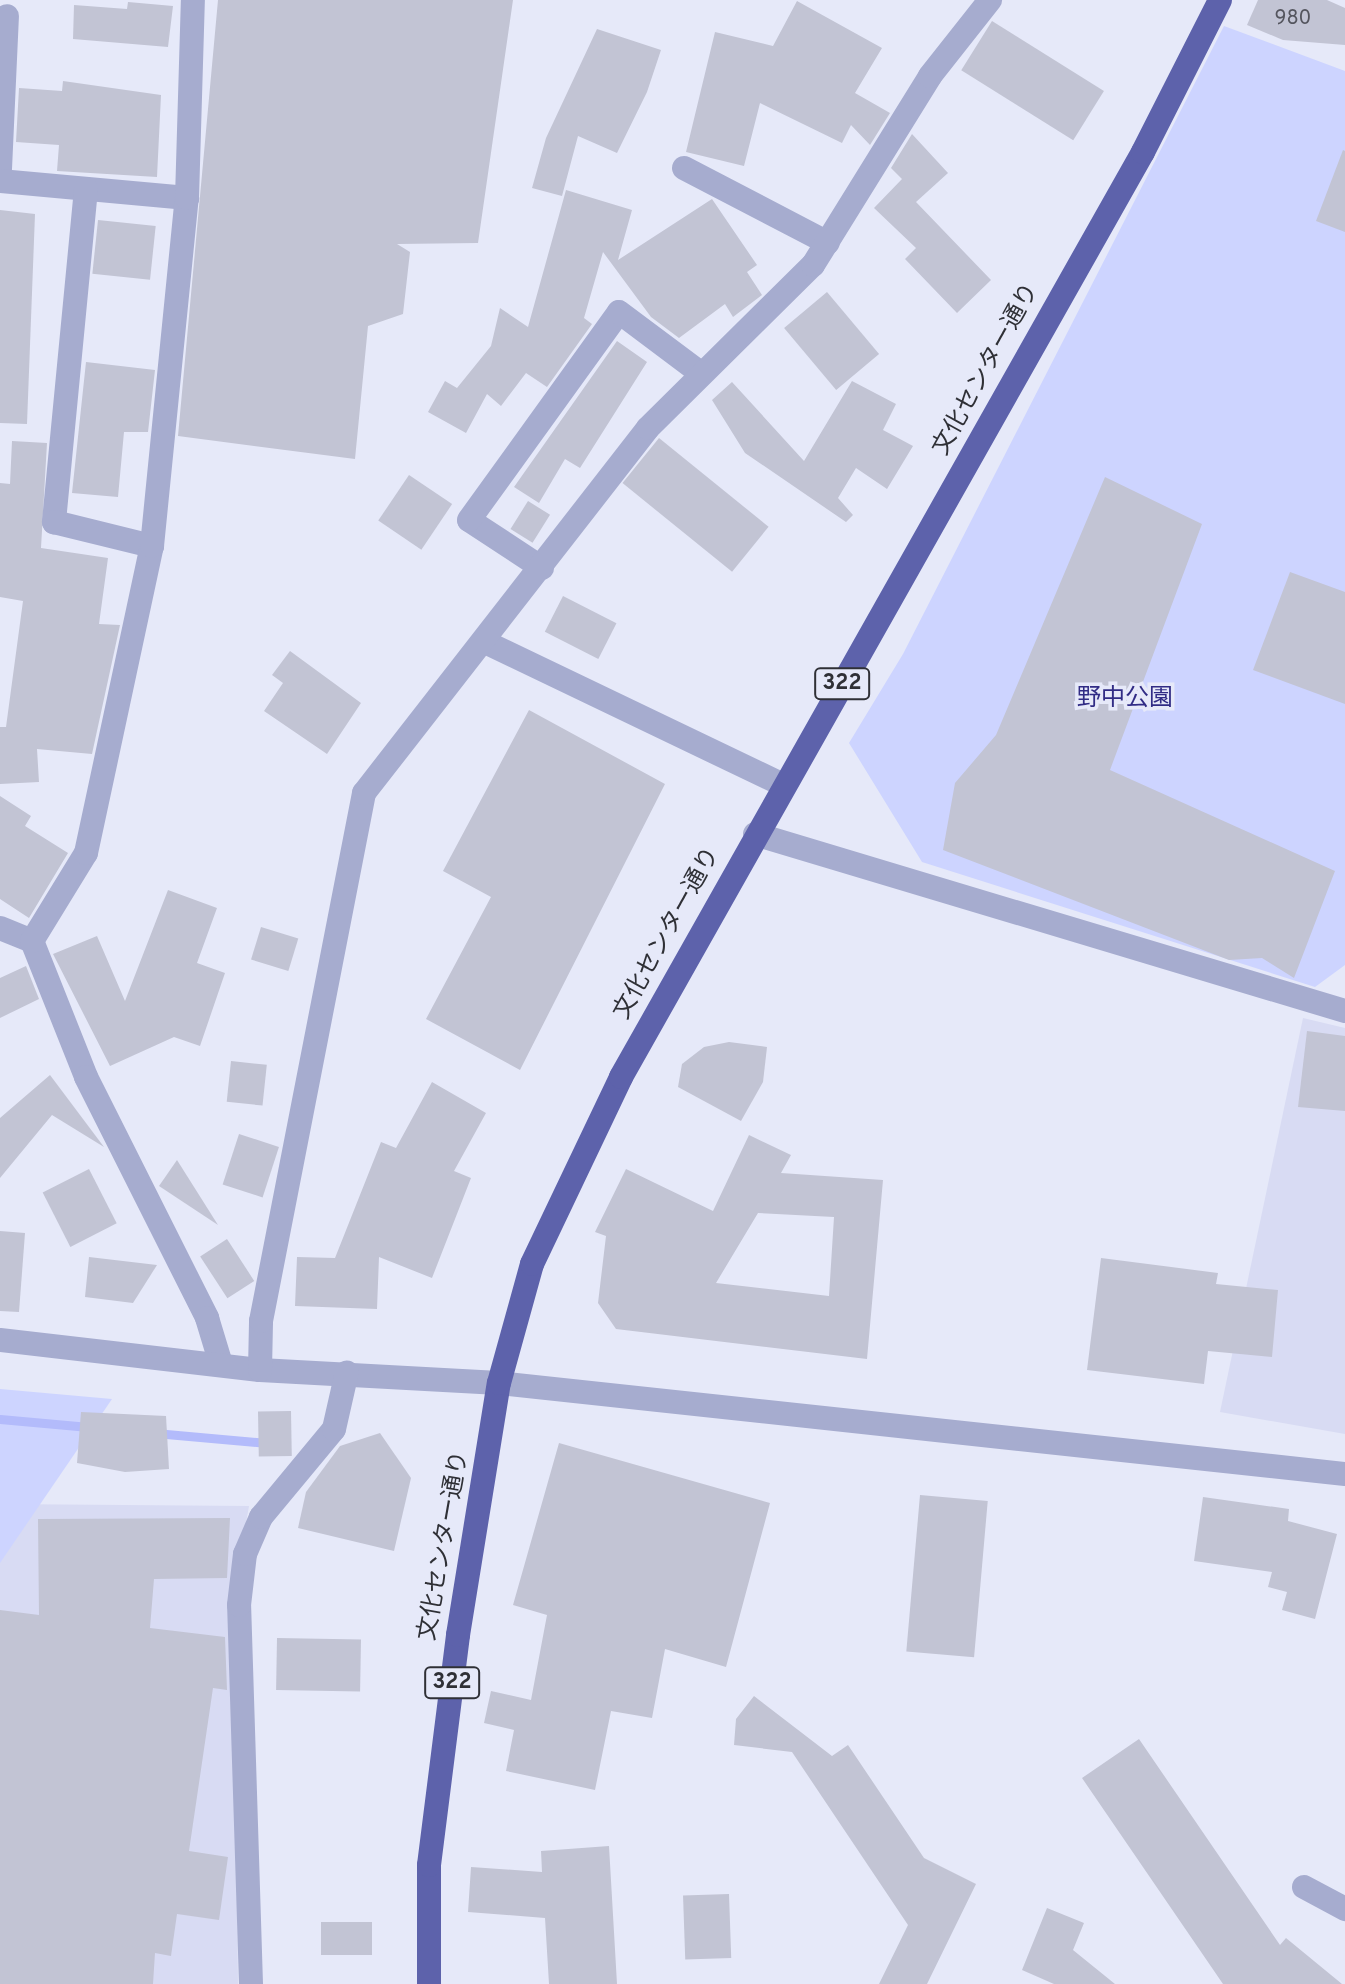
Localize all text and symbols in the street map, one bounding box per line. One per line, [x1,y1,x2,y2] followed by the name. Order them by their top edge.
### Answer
[1275,7,1311,31] house number: 980
[928,279,1046,461] street label: 文化センター通り
[814,666,870,702] road number: 322
[1077,686,1173,714] park label: 野中公園
[609,843,727,1025] street label: 文化センター通り
[414,1449,476,1643] street label: 文化センター通り
[424,1665,480,1701] road number: 322

